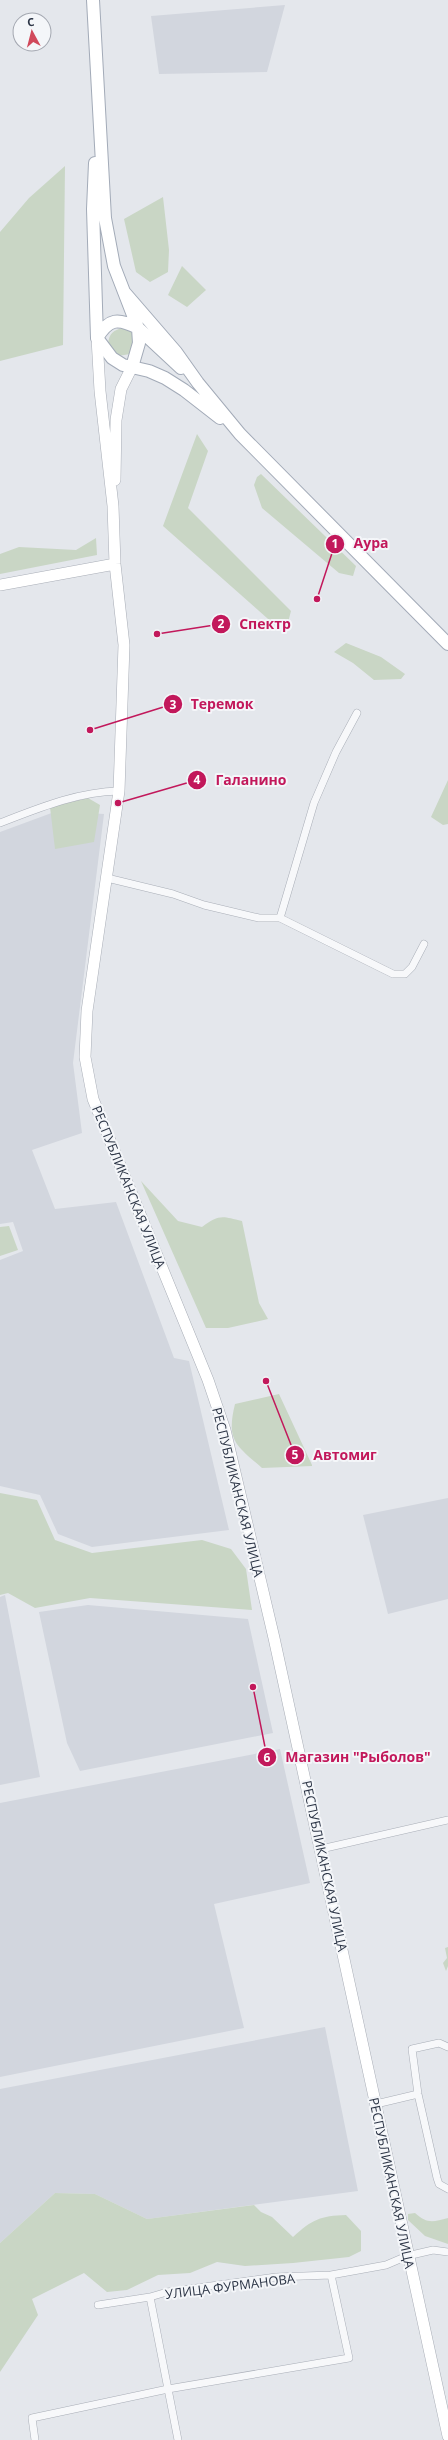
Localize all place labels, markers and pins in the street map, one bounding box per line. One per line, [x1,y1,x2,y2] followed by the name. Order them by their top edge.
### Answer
[325,531,396,557] callout: Аура
[211,611,298,637] callout: Спектр
[163,691,262,717] callout: Теремок
[187,767,294,793] callout: Галанино
[285,1442,385,1468] callout: Автомиг
[257,1744,439,1770] callout: Магазин "Рыболов"

